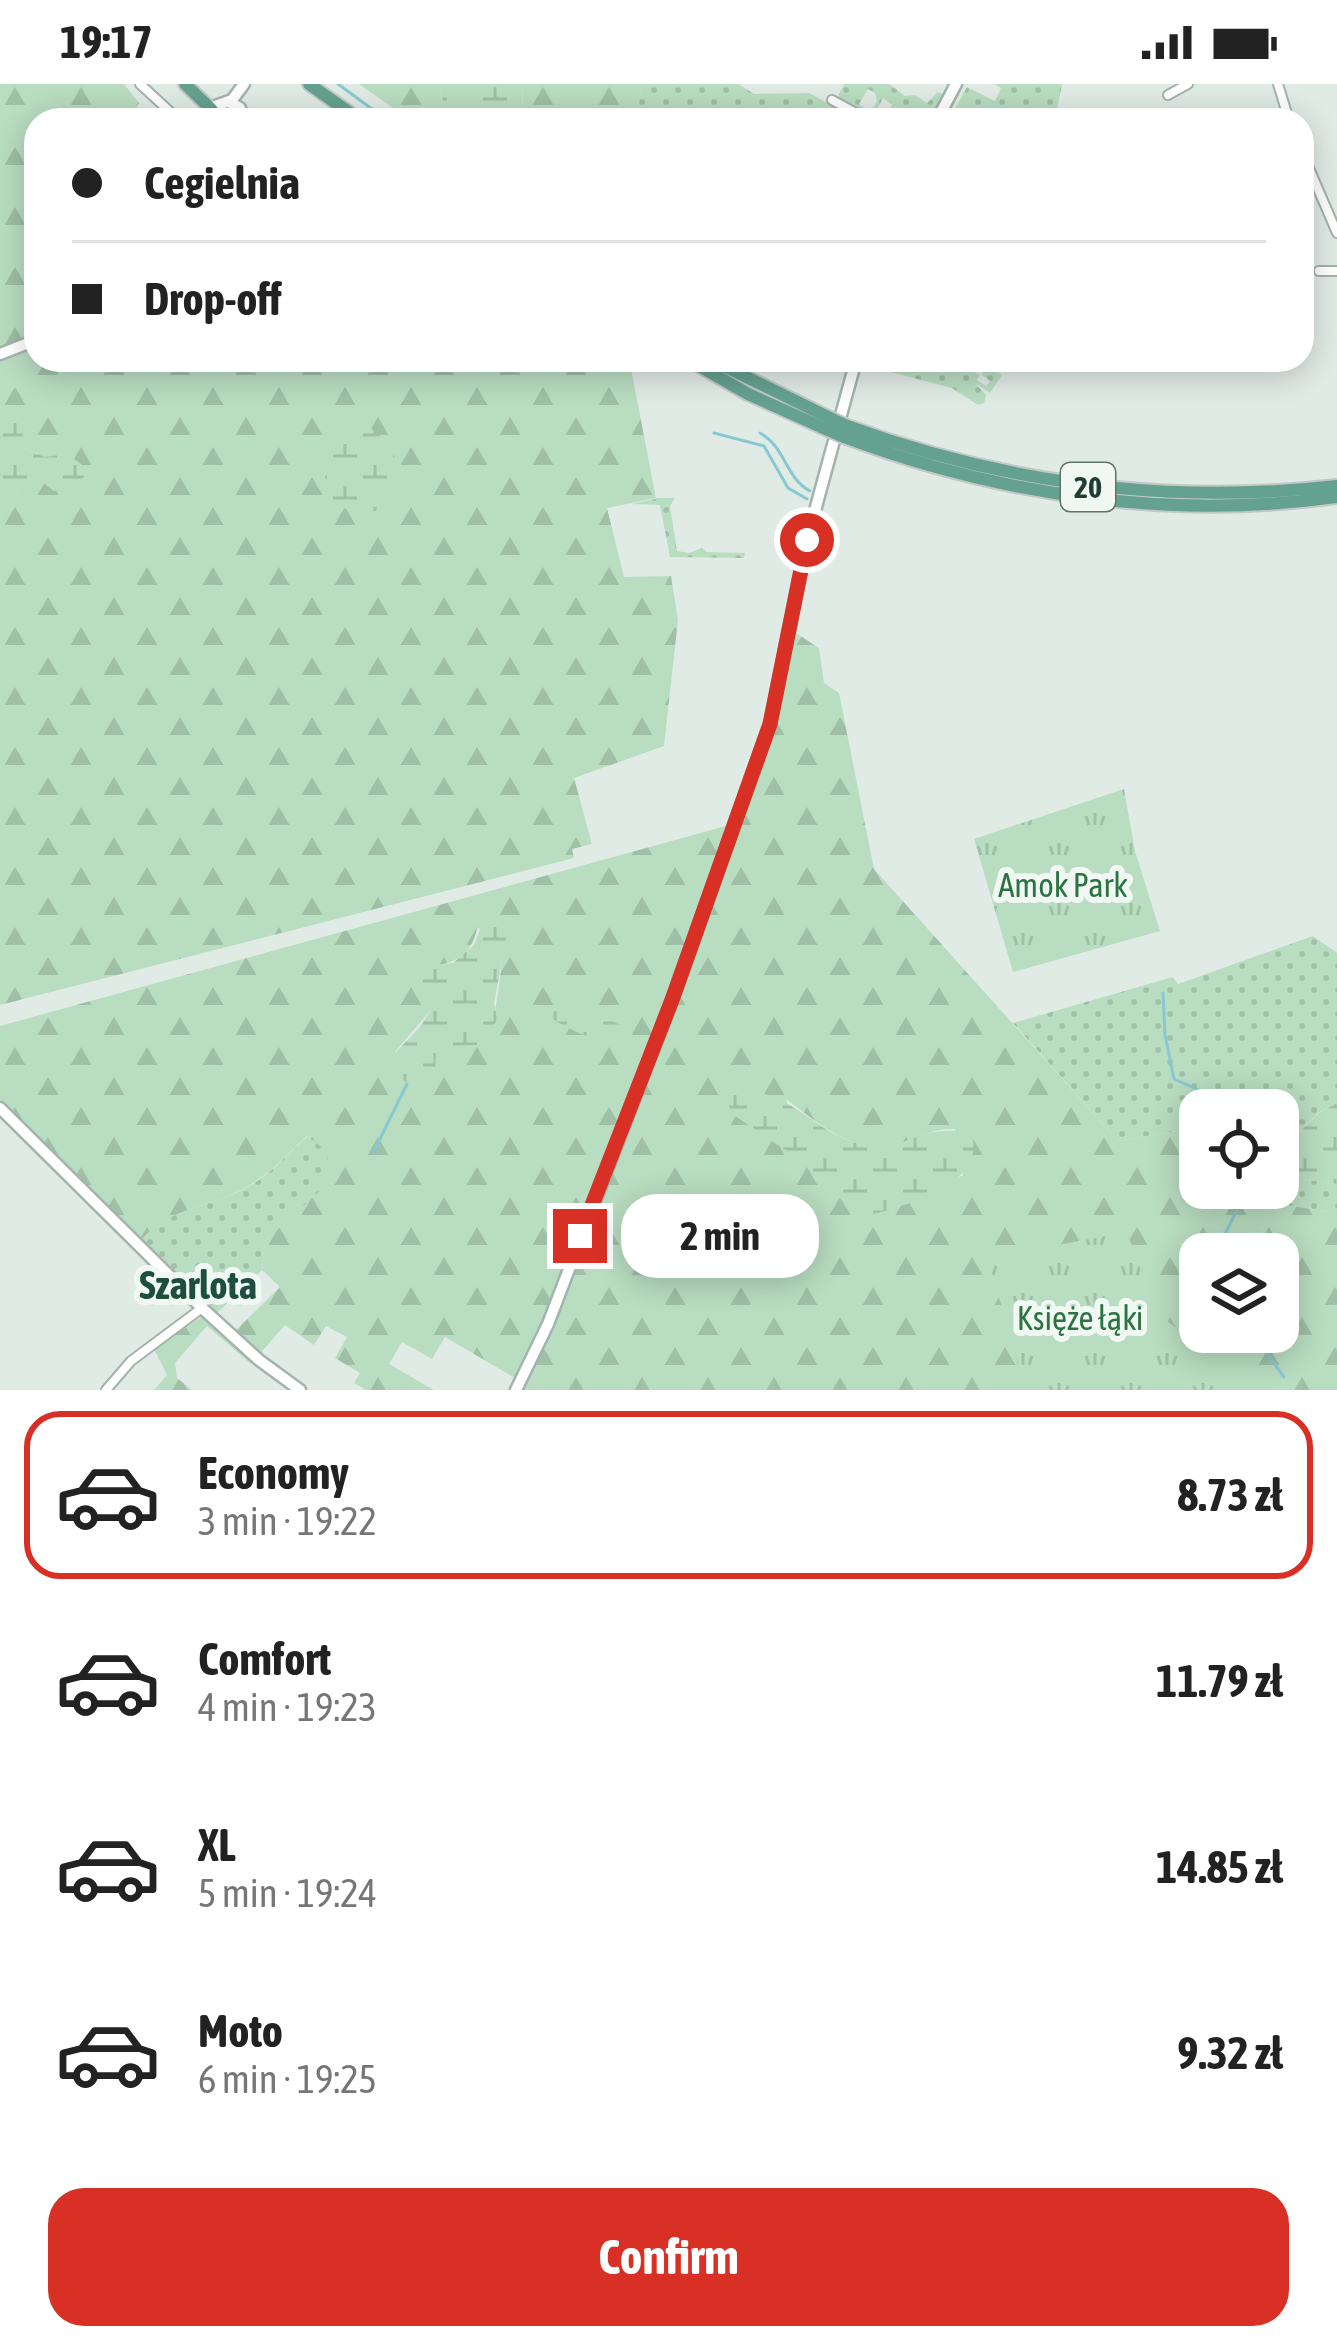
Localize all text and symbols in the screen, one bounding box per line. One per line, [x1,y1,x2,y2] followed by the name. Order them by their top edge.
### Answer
[60,16,153,68] text: 19:17
[144,157,300,209] text: Cegielnia
[144,273,282,325] text: Drop-off
[1061,463,1115,511] road number: 20
[780,513,834,567] route start
[998,866,1128,904] park label: Amok Park
[1179,1089,1299,1353] map controls
[1179,1089,1299,1209] button: locate
[622,1194,820,1278] callout: 2 min
[553,1209,607,1263] route end
[680,1214,760,1258] text: 2 min
[1179,1233,1299,1353] button: layers
[139,1263,257,1307] district label: Szarlota
[1017,1299,1143,1337] park label: Księże łąki
[54,1441,162,1549] icon: car
[198,1447,349,1499] text: Economy
[1177,1469,1283,1521] text: 8.73 zł
[198,1499,377,1543] text: 3 min · 19:22
[54,1627,162,1735] icon: car
[198,1633,331,1685] text: Comfort
[1156,1655,1283,1707] text: 11.79 zł
[198,1685,377,1729] text: 4 min · 19:23
[54,1813,162,1921] icon: car
[198,1819,236,1871] text: XL
[1156,1841,1283,1893] text: 14.85 zł
[198,1871,377,1915] text: 5 min · 19:24
[54,1999,162,2107] icon: car
[198,2005,283,2057] text: Moto
[1177,2027,1283,2079] text: 9.32 zł
[198,2057,377,2101] text: 6 min · 19:25
[48,2188,1289,2326] button: Confirm

